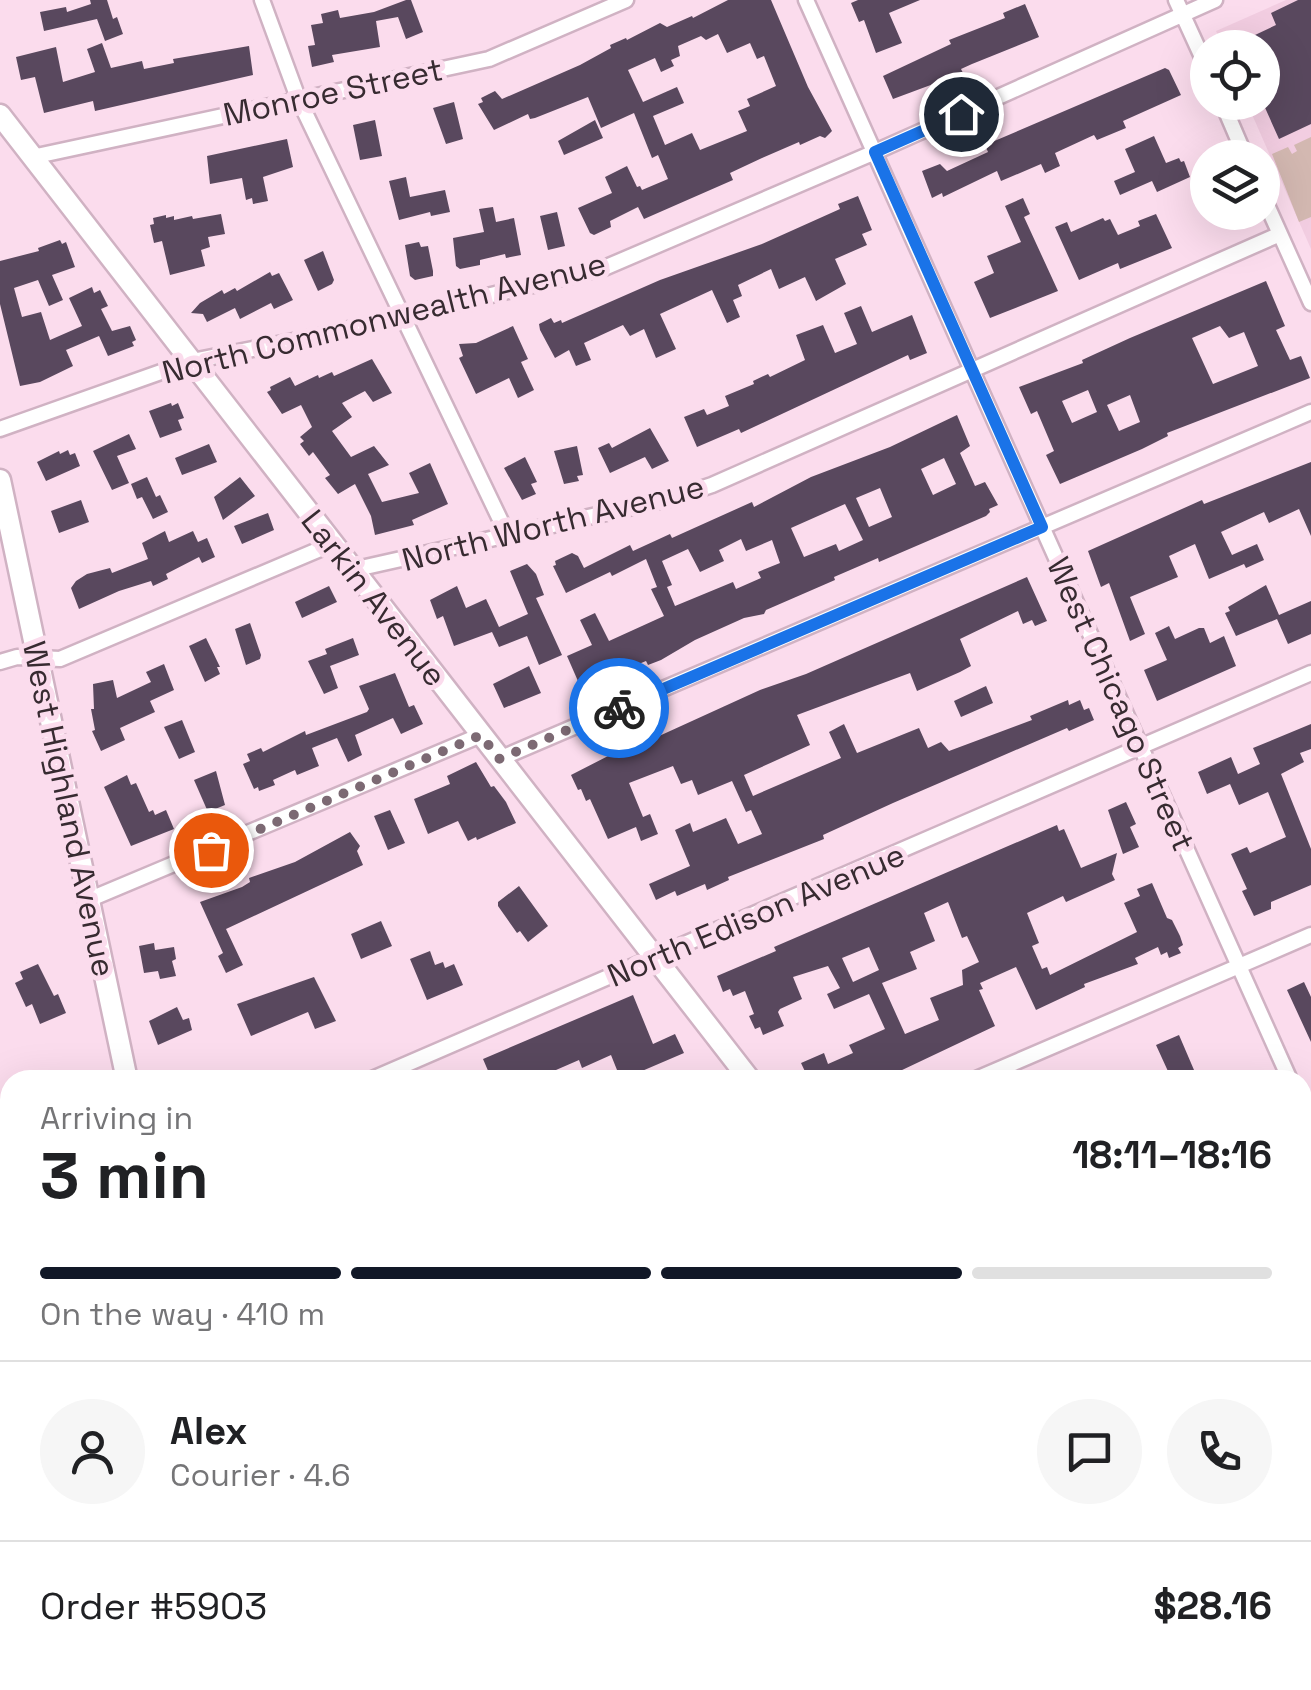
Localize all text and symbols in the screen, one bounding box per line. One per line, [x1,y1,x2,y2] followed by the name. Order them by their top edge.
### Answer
[1190,30,1280,230] map controls
[1190,30,1280,120] button: locate
[220,49,446,135] street label: Monroe Street
[919,72,1004,157] pin
[934,87,989,142] icon: home
[1190,140,1280,230] button: layers
[158,243,610,393] street label: North Commonwealth Avenue
[398,466,708,580] street label: North Worth Avenue
[293,502,455,694] street label: Larkin Avenue
[1038,551,1204,857] street label: West Chicago Street
[14,637,124,981] street label: West Highland Avenue
[569,658,669,758] courier
[592,681,647,736] icon: bike
[169,808,254,893] pin
[184,823,239,878] icon: bag
[601,834,911,996] street label: North Edison Avenue
[40,1098,193,1138] text: Arriving in
[1072,1131,1272,1179] text: 18:11–18:16
[40,1134,209,1217] text: 3 min
[40,1294,325,1334] text: On the way · 410 m
[40,1399,145,1504] button: person
[1037,1399,1142,1504] button: chat
[1167,1399,1272,1504] button: phone
[170,1407,247,1455] text: Alex
[170,1455,351,1495] text: Courier · 4.6
[40,1582,267,1630] text: Order #5903
[1154,1582,1272,1630] text: $28.16

